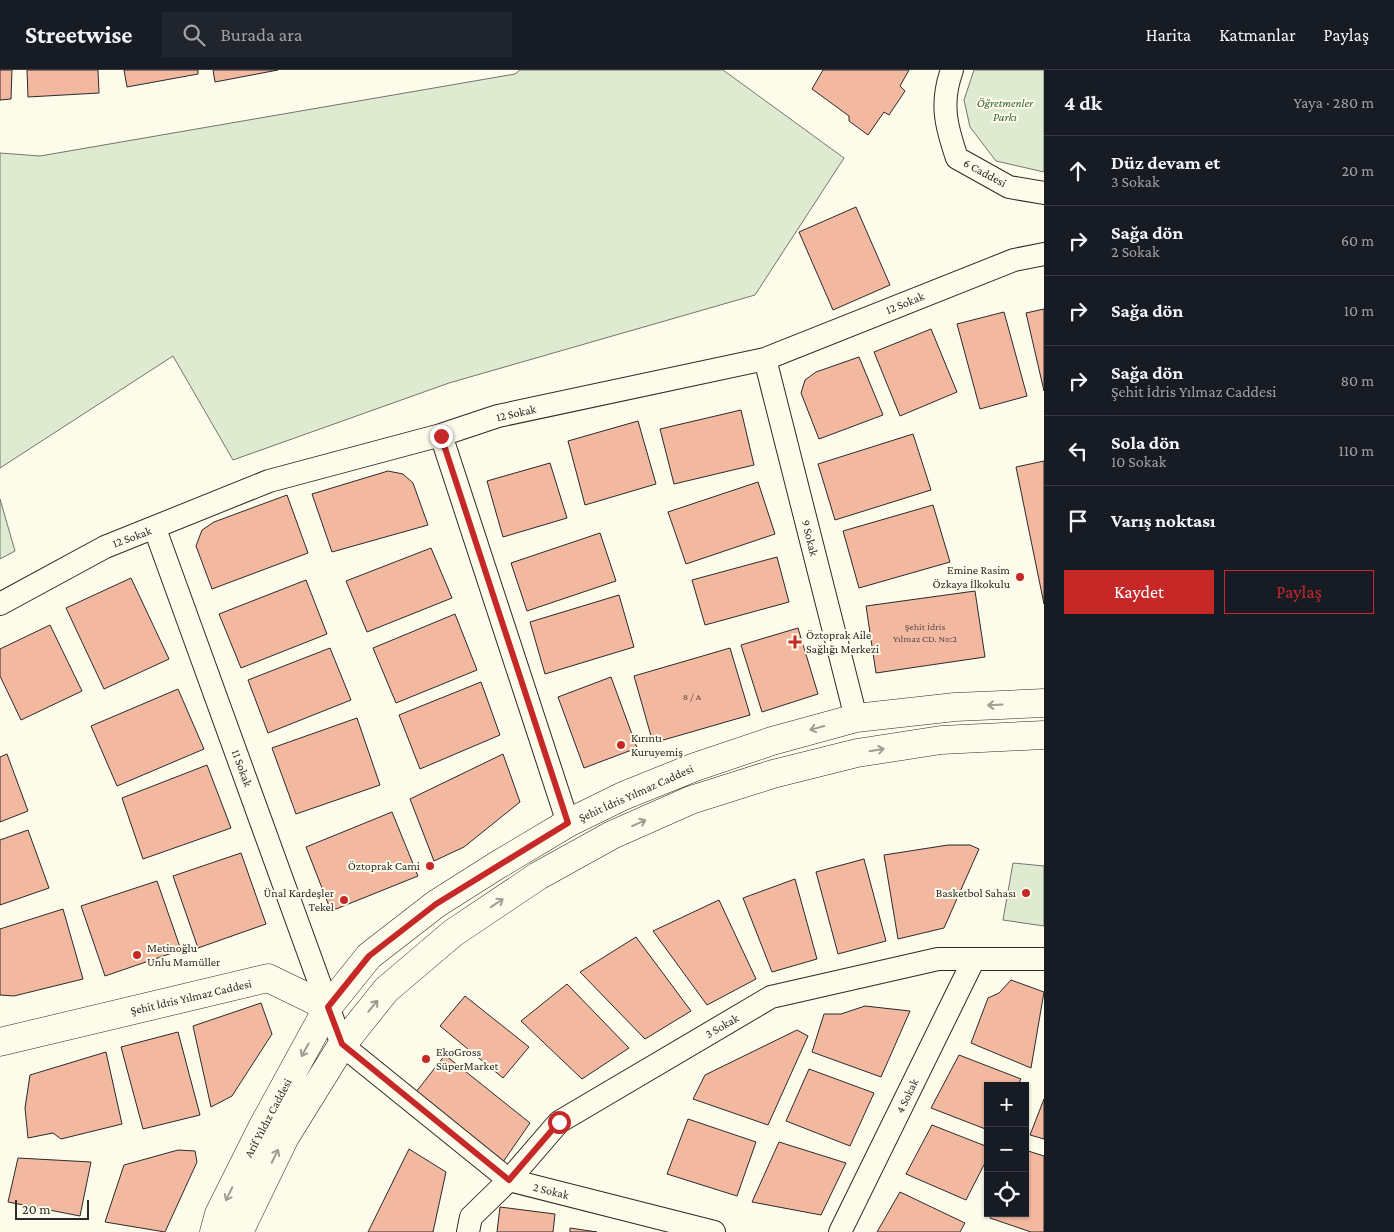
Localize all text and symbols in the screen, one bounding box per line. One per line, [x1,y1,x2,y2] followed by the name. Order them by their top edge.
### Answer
[162,12,512,57] search box
[25,21,132,48] text: Streetwise
[180,21,208,49] icon: search
[220,24,302,45] text: Burada ara
[1146,25,1191,45] text: Harita
[1219,25,1296,45] text: Katmanlar
[1324,25,1369,45] text: Paylaş
[1064,91,1102,115] text: 4 dk
[1294,94,1374,111] text: Yaya · 280 m
[977,96,1034,124] park label: Öğretmenler Parkı
[1111,152,1220,173] text: Düz devam et
[961,156,1009,190] street label: 6 Caddesi
[1064,157,1092,185] icon: ahead
[1341,162,1374,179] text: 20 m
[1111,173,1160,190] text: 3 Sokak
[1111,222,1183,243] text: Sağa dön
[1064,227,1092,255] icon: right
[1341,232,1374,249] text: 60 m
[1111,243,1160,260] text: 2 Sokak
[884,289,927,317] street label: 12 Sokak
[1064,297,1092,325] icon: right
[1111,300,1183,321] text: Sağa dön
[1344,302,1374,319] text: 10 m
[1111,362,1183,383] text: Sağa dön
[1064,367,1092,395] icon: right
[1340,372,1374,389] text: 80 m
[1111,383,1277,400] text: Şehit İdris Yılmaz Caddesi
[495,402,538,424] street label: 12 Sokak
[430,425,453,448] route end
[1111,432,1180,453] text: Sola dön
[1064,437,1092,465] icon: left
[1338,442,1374,459] text: 110 m
[1111,453,1166,470] text: 10 Sokak
[1064,507,1092,535] icon: arrive
[1111,510,1216,531] text: Varış noktası
[799,518,821,558] street label: 9 Sokak
[111,523,154,551] street label: 12 Sokak
[933,563,1011,591] place label: Emine Rasim Özkaya İlkokulu
[1064,570,1214,614] button: Kaydet
[1224,570,1374,614] button: Paylaş
[1014,571,1026,583] marker: Emine Rasim Özkaya İlkokulu
[893,621,957,644] house number: Şehit İdris Yılmaz CD. No:2
[806,628,879,656] place label: Öztoprak Aile Sağlığı Merkezi
[788,635,802,649] marker: Öztoprak Aile Sağlığı Merkezi
[683,691,702,702] house number: 8 / A
[988,701,1004,710] one-way arrow
[810,724,826,734] one-way arrow
[631,731,683,759] place label: Kırıntı Kuruyemiş
[615,739,627,751] marker: Kırıntı Kuruyemiş
[868,745,884,755] one-way arrow
[229,747,255,789] street label: 11 Sokak
[576,761,696,825] street label: Şehit İdris Yılmaz Caddesi
[631,818,646,828] one-way arrow
[348,859,420,873] place label: Öztoprak Cami
[424,860,436,872] marker: Öztoprak Cami
[263,886,335,914] place label: Ünal Kardeşler Tekel
[936,886,1016,900] place label: Basketbol Sahası
[1020,887,1032,899] marker: Basketbol Sahası
[338,894,350,906] marker: Ünal Kardeşler Tekel
[490,898,504,908] one-way arrow
[147,941,221,969] place label: Metinoğlu Unlu Mamüller
[131,949,143,961] marker: Metinoğlu Unlu Mamüller
[129,976,253,1018] street label: Şehit İdris Yılmaz Caddesi
[367,1000,378,1013] one-way arrow
[703,1011,742,1041] street label: 3 Sokak
[300,1042,310,1057] one-way arrow
[436,1045,499,1073] place label: EkoGross SüperMarket
[420,1053,432,1065] marker: EkoGross SüperMarket
[241,1076,295,1160] street label: Arif Yıldız Caddesi
[893,1076,921,1116] street label: 4 Sokak
[984,1082,1029,1217] map controls
[984,1082,1029,1127] button: +
[548,1111,571,1134] route start
[984,1127,1029,1172] button: −
[270,1149,280,1164] one-way arrow
[984,1172,1029,1217] button: locate
[532,1180,571,1202] street label: 2 Sokak
[224,1186,234,1201] one-way arrow
[15,1197,89,1220] scale bar
[22,1201,50,1217] text: 20 m

